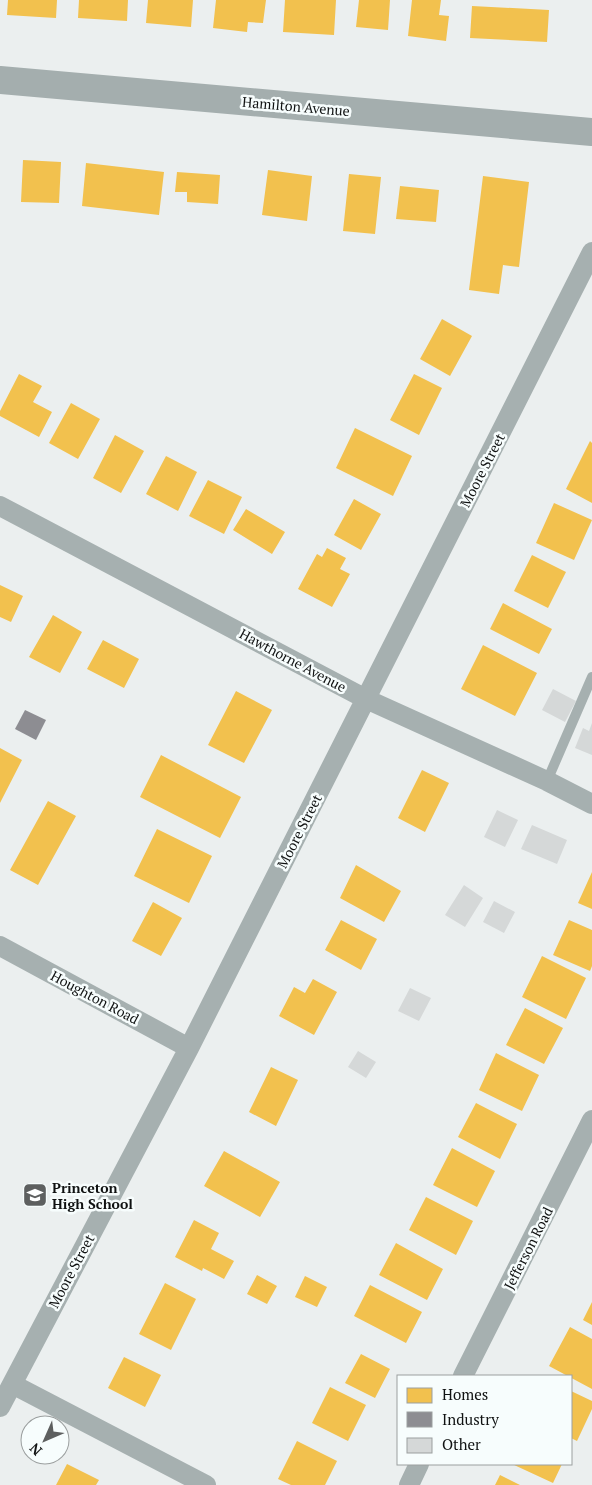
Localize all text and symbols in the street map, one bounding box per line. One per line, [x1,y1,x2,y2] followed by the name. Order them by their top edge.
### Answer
[241,92,351,120] street label: Hamilton Avenue
[455,429,509,510] street label: Moore Street
[236,624,350,696] street label: Hawthorne Avenue
[272,790,326,871] street label: Moore Street
[48,966,143,1028] street label: Houghton Road
[52,1178,133,1213] place label: Princeton High School
[22,1182,48,1208] school or university icon: Princeton High School
[499,1203,557,1293] street label: Jefferson Road
[44,1230,99,1311] street label: Moore Street
[397,1375,572,1465] legend
[442,1384,488,1404] text: Homes
[442,1409,499,1429] text: Industry
[20,1415,70,1465] north arrow
[442,1434,481,1454] text: Other
[25,1439,46,1460] text: N

